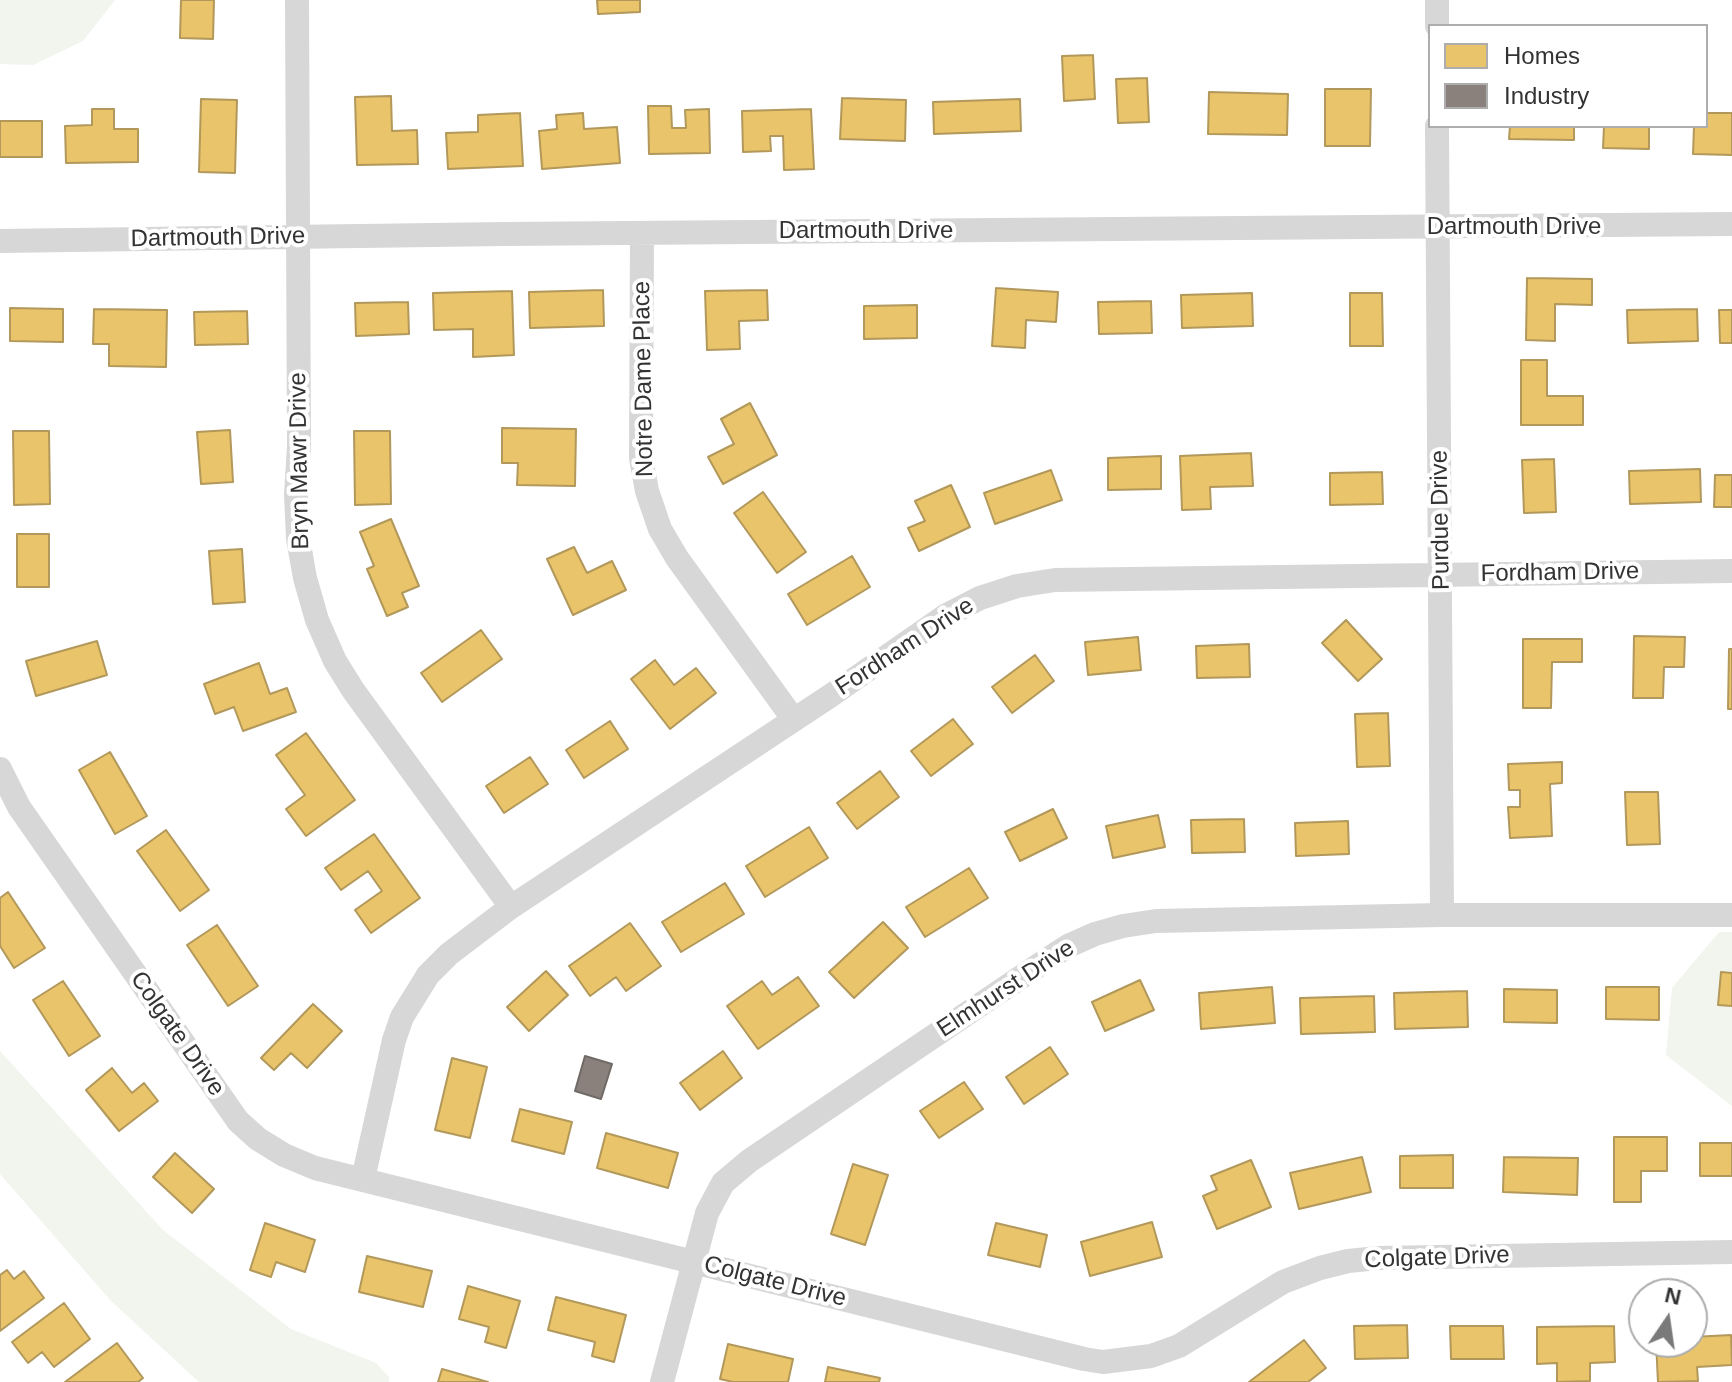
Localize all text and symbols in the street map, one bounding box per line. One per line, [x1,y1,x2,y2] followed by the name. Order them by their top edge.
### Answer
[1428,24,1708,128] legend
[1504,42,1580,69] text: Homes
[1504,82,1589,109] text: Industry
[1427,213,1601,241] street label: Dartmouth Drive
[779,217,953,245] street label: Dartmouth Drive
[130,222,306,254] street label: Dartmouth Drive
[628,281,660,477] street label: Notre Dame Place
[284,372,316,550] street label: Bryn Mawr Drive
[1425,450,1457,590] street label: Purdue Drive
[1480,557,1640,589] street label: Fordham Drive
[831,592,979,702] street label: Fordham Drive
[932,934,1080,1044] street label: Elmhurst Drive
[124,966,230,1102] street label: Colgate Drive
[1364,1241,1510,1275] street label: Colgate Drive
[701,1250,849,1314] street label: Colgate Drive
[1628,1278,1708,1358] north arrow
[1663,1282,1684,1310] text: N

